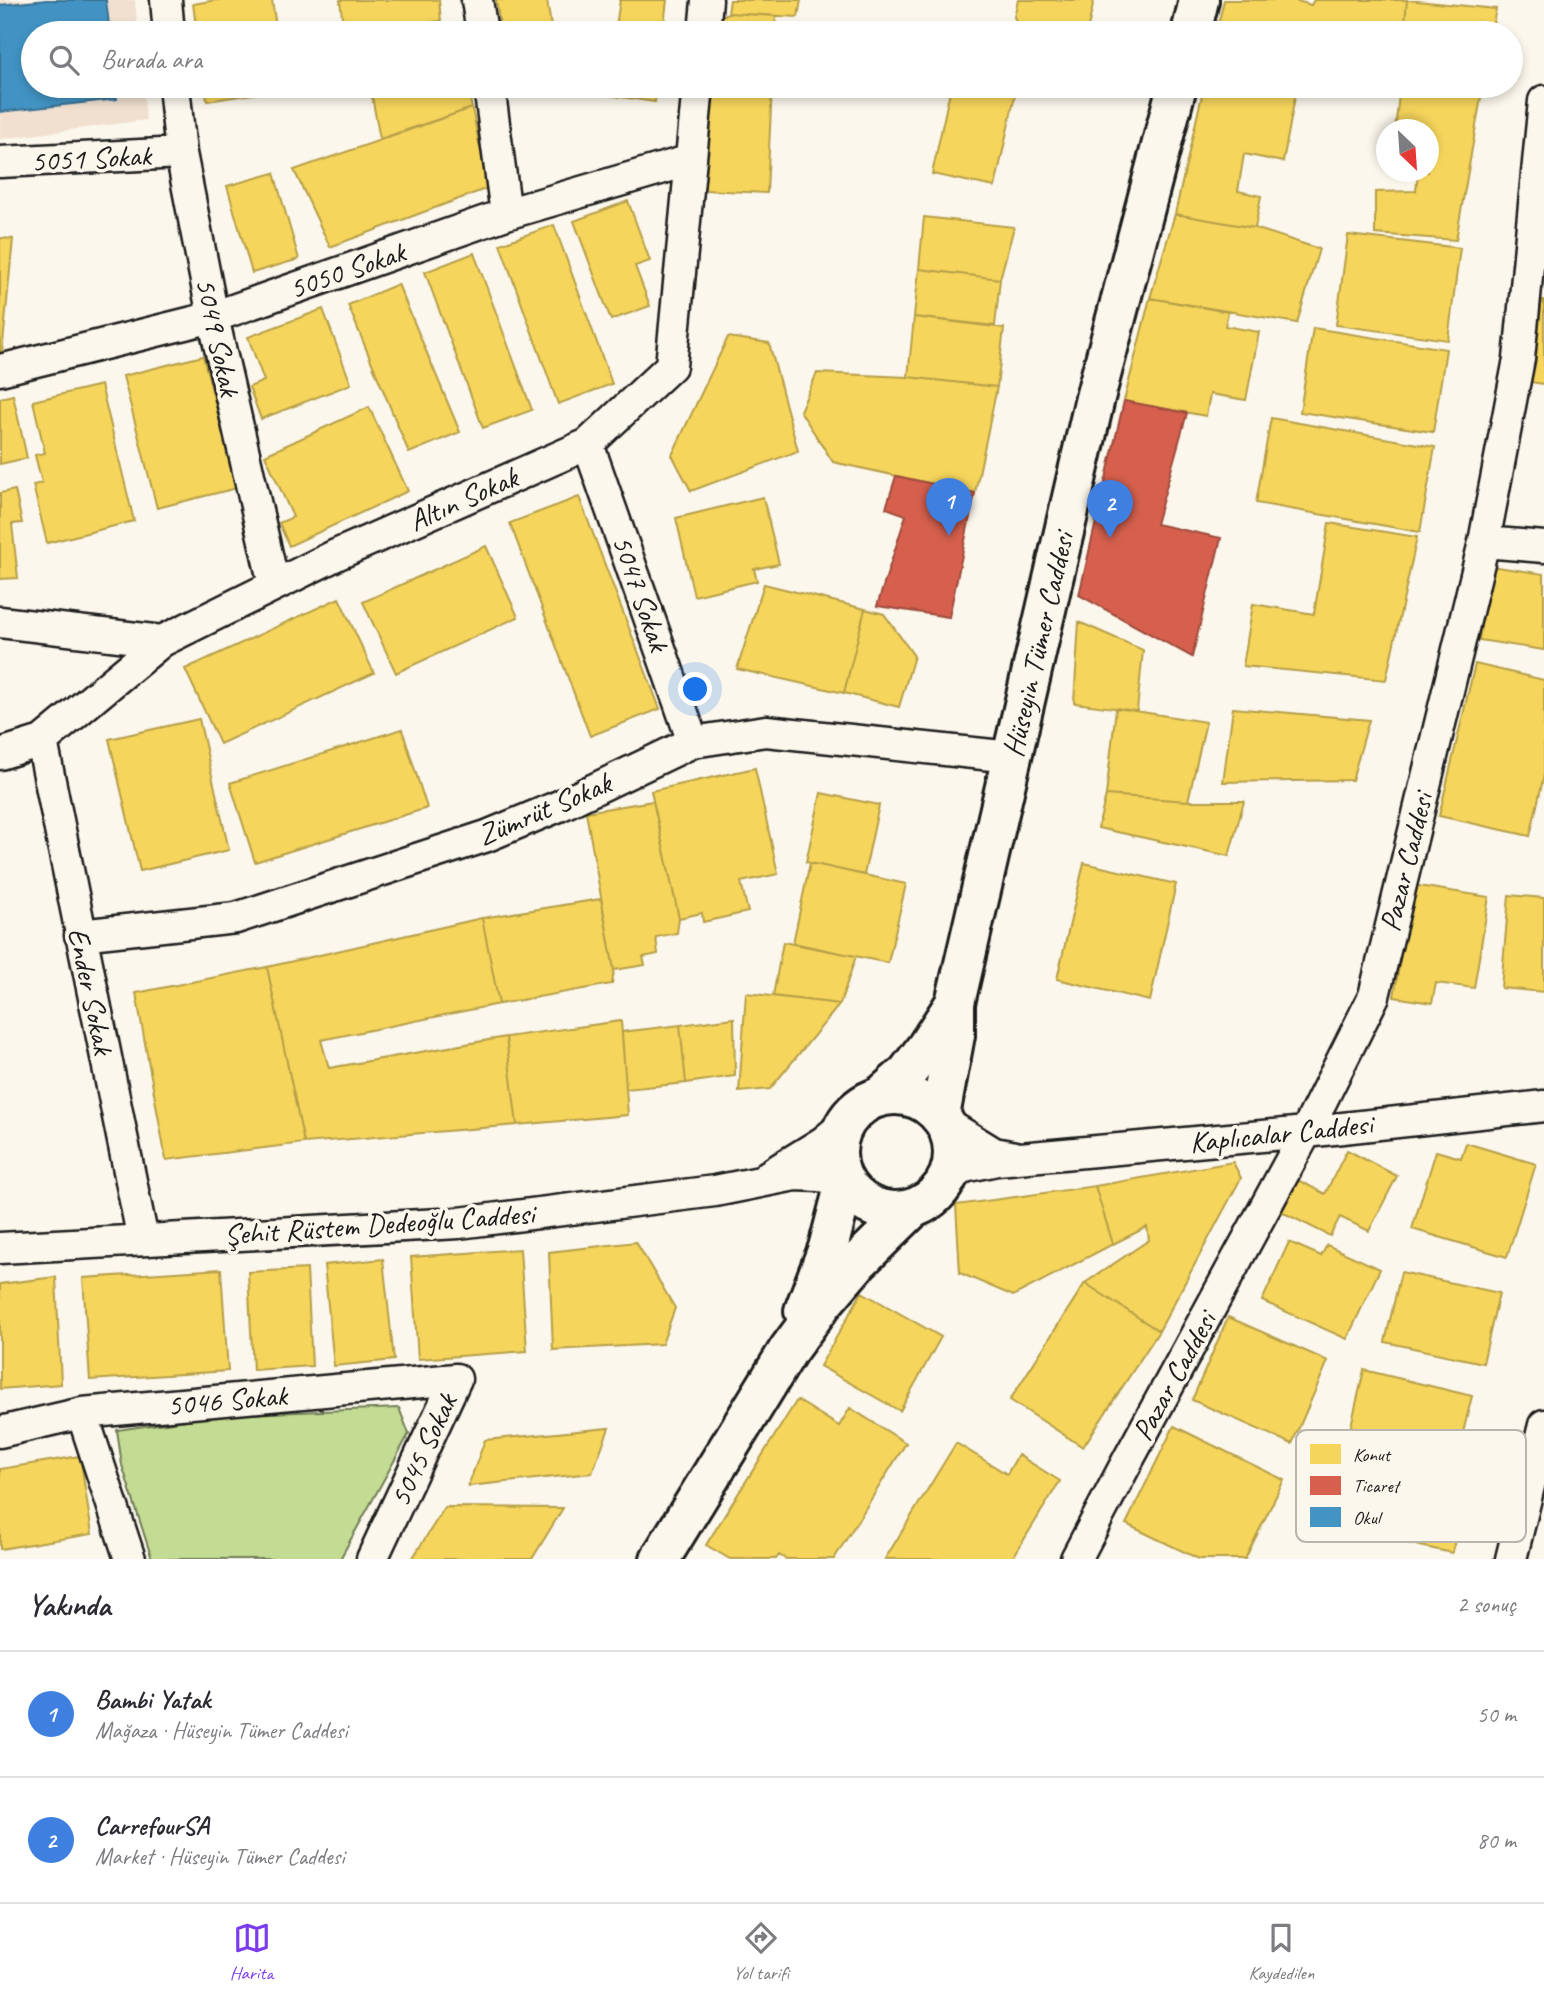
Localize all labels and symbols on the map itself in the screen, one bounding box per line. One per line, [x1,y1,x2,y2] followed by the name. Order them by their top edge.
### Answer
[1376,119,1439,182] north arrow
[30,136,154,180] street label: 5051 Sokak
[284,232,412,308] street label: 5050 Sokak
[187,274,249,402] street label: 5049 Sokak
[403,457,525,540] street label: Altın Sokak
[926,478,972,536] pin: 1
[1087,480,1133,538] pin: 2
[994,525,1083,761] street label: Hüseyin Tümer Caddesi
[603,530,679,658] street label: 5047 Sokak
[678,672,712,706] your location
[471,763,618,854] street label: Zümrüt Sokak
[1370,786,1442,935] street label: Pazar Caddesi
[59,924,123,1060] street label: Ender Sokak
[1188,1104,1378,1161] street label: Kaplıcalar Caddesi
[223,1194,539,1254] street label: Şehit Rüstem Dedeoğlu Caddesi
[1123,1302,1227,1447] street label: Pazar Caddesi
[166,1376,290,1424] street label: 5046 Sokak
[380,1386,466,1512] street label: 5045 Sokak
[1296,1430,1526,1542] legend
[1353,1443,1392,1467] text: Konut
[1353,1474,1402,1498] text: Ticaret
[1353,1506,1384,1530] text: Okul

